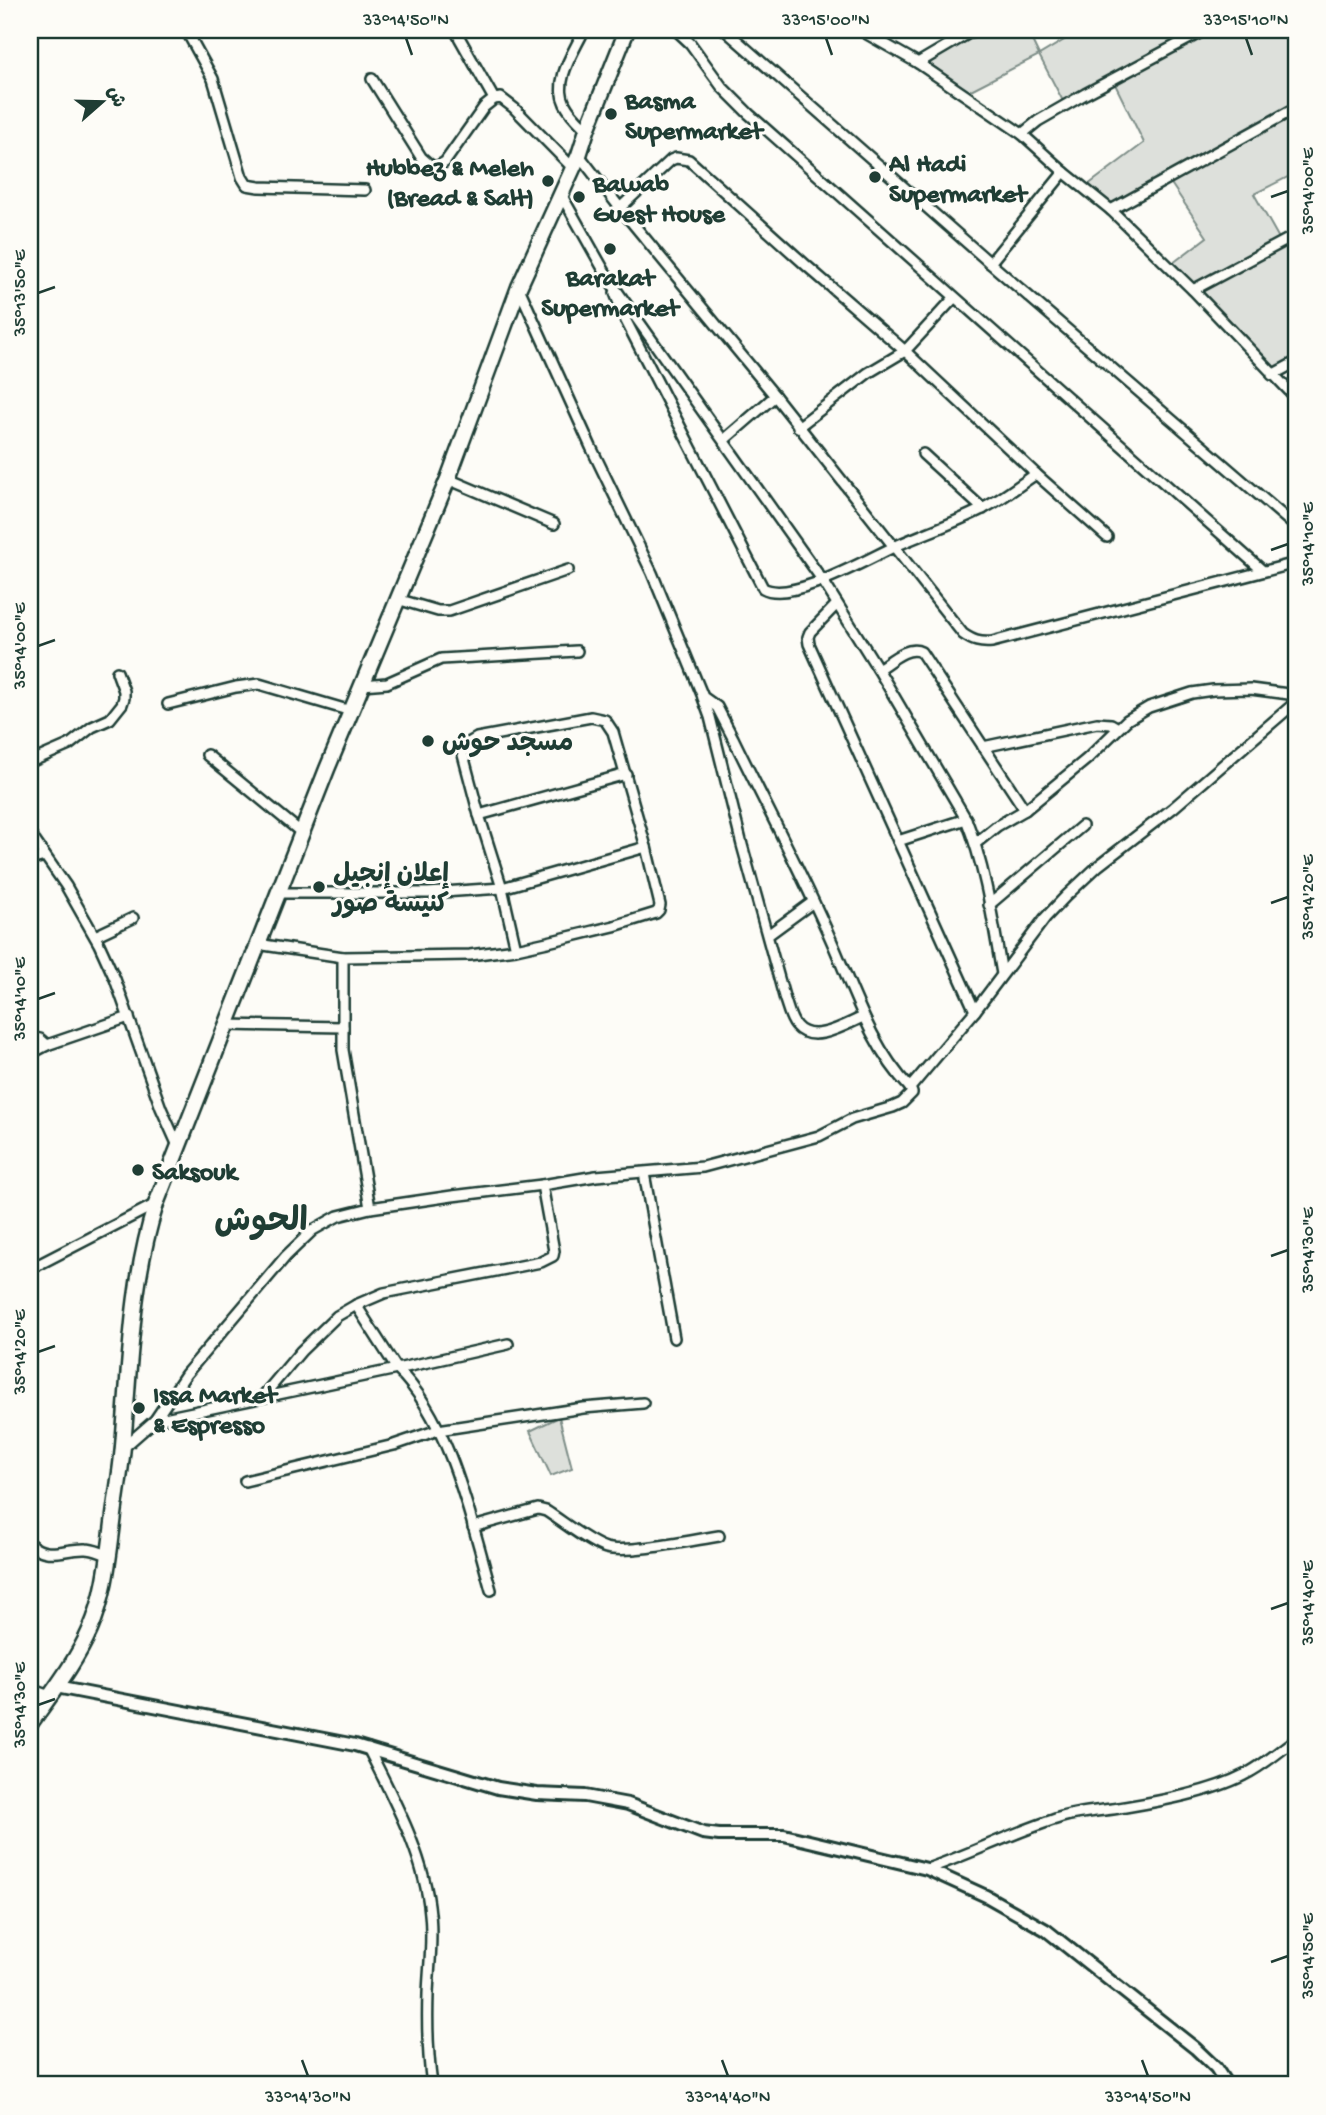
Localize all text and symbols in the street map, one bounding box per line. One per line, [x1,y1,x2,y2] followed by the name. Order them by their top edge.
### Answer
[362,11,449,32] text: 33°14'50"N
[781,11,870,32] text: 33°15'00"N
[1203,11,1288,32] text: 33°15'10"N
[66,66,136,136] north arrow
[100,84,129,111] text: ش
[624,88,765,149] place label: Basma Supermarket
[603,106,619,122] marker: Basma Supermarket
[1299,147,1320,235] text: 35°14'00"E
[888,151,1029,212] place label: Al Hadi Supermarket
[366,155,534,216] place label: Hubbez & Meleh (Bread & Salt)
[867,169,883,185] marker: Al Hadi Supermarket
[592,171,726,232] place label: Bawab Guest House
[540,173,556,189] marker: Hubbez & Meleh (Bread & Salt)
[571,189,587,205] marker: Bawab Guest House
[602,241,618,257] marker: Barakat Supermarket
[11,249,32,337] text: 35°13'50"E
[541,265,681,326] place label: Barakat Supermarket
[1299,501,1320,587] text: 35°14'10"E
[11,602,32,690] text: 35°14'00"E
[442,730,573,761] place label: مسجد حوش
[420,733,436,749] marker: مسجد حوش
[1299,854,1320,941] text: 35°14'20"E
[331,861,449,922] place label: إعلان إنجيل كنيسة صور
[311,879,327,895] marker: إعلان إنجيل كنيسة صور
[11,956,32,1042] text: 35°14'10"E
[152,1159,240,1190] place label: Saksouk
[130,1162,146,1178] marker: Saksouk
[214,1204,308,1243] district label: الحوش
[1299,1206,1320,1294] text: 35°14'30"E
[11,1309,32,1396] text: 35°14'20"E
[153,1382,279,1443] place label: Issa Market & Espresso
[131,1400,147,1416] marker: Issa Market & Espresso
[1299,1560,1320,1646] text: 35°14'40"E
[11,1661,32,1749] text: 35°14'30"E
[1299,1912,1320,2000] text: 35°14'50"E
[264,2088,351,2109] text: 33°14'30"N
[684,2088,771,2109] text: 33°14'40"N
[1104,2088,1191,2109] text: 33°14'50"N

